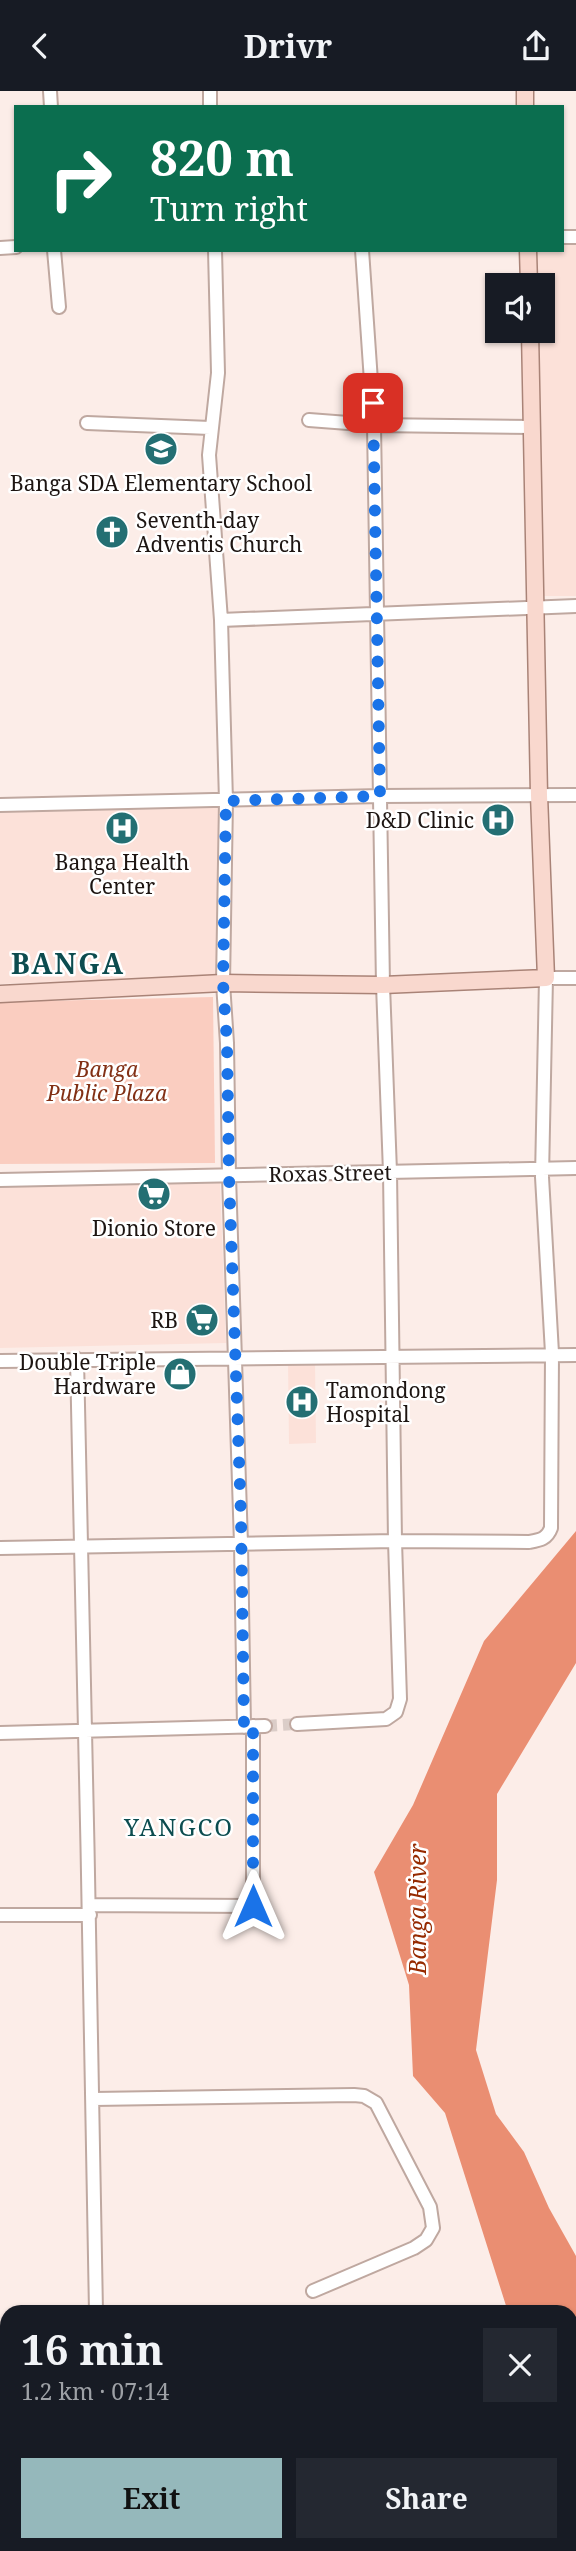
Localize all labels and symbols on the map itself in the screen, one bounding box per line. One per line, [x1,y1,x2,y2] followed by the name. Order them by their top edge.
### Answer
[343,373,403,433] pin
[142,430,180,468] school or university icon: Banga SDA Elementary School
[10,469,312,497] place label: Banga SDA Elementary School
[136,506,302,558] place label: Seventh-day Adventis Church
[93,513,131,551] church icon: Seventh-day Adventis Church
[479,801,517,839] hospital icon: D&D Clinic
[366,806,474,834] place label: D&D Clinic
[103,809,141,847] hospital icon: Banga Health Center
[55,848,189,900] place label: Banga Health Center
[11,944,125,982] district label: BANGA
[46,1055,168,1107] park label: Banga Public Plaza
[268,1158,392,1188] street label: Roxas Street
[135,1175,173,1213] supermarket icon: Dionio Store
[92,1214,216,1242] place label: Dionio Store
[183,1301,221,1339] supermarket icon: RB
[150,1306,178,1334] place label: RB
[19,1348,156,1400] place label: Double Triple Hardware
[161,1355,199,1393] shop icon: Double Triple Hardware
[326,1376,446,1428] place label: Tamondong Hospital
[283,1383,321,1421] hospital icon: Tamondong Hospital
[123,1810,234,1843] district label: YANGCO
[401,1843,433,1975] water label: Banga River
[216,1869,290,1943] position arrow

